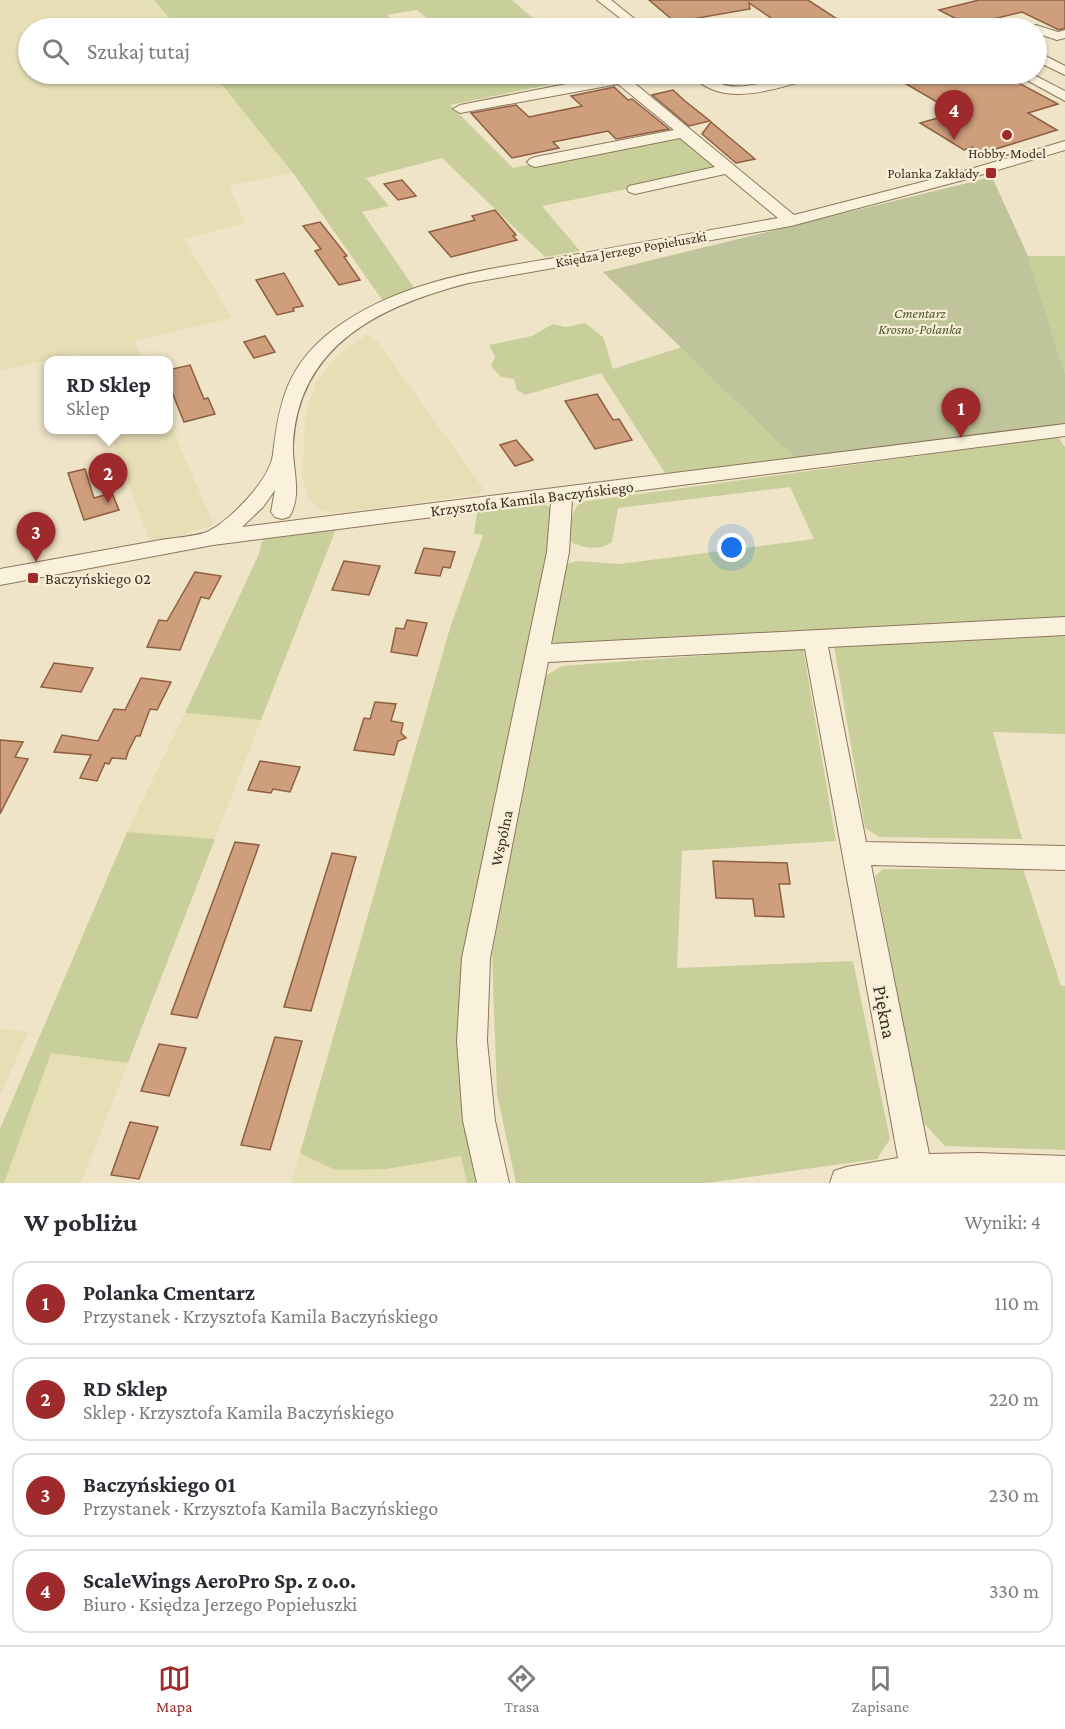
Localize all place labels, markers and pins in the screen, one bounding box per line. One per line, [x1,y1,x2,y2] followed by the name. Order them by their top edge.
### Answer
[934,90,974,140] pin: 4
[1000,128,1014,142] marker: Hobby-Model
[968,145,1046,161] place label: Hobby-Model
[887,165,980,181] place label: Polanka Zakłady
[984,166,998,180] marker: Polanka Zakłady
[942,388,980,438] pin: 1
[88,454,128,503] pin: 2
[16,512,56,562] pin: 3
[45,570,151,588] place label: Baczyńskiego 02
[26,571,40,585] marker: Baczyńskiego 02

